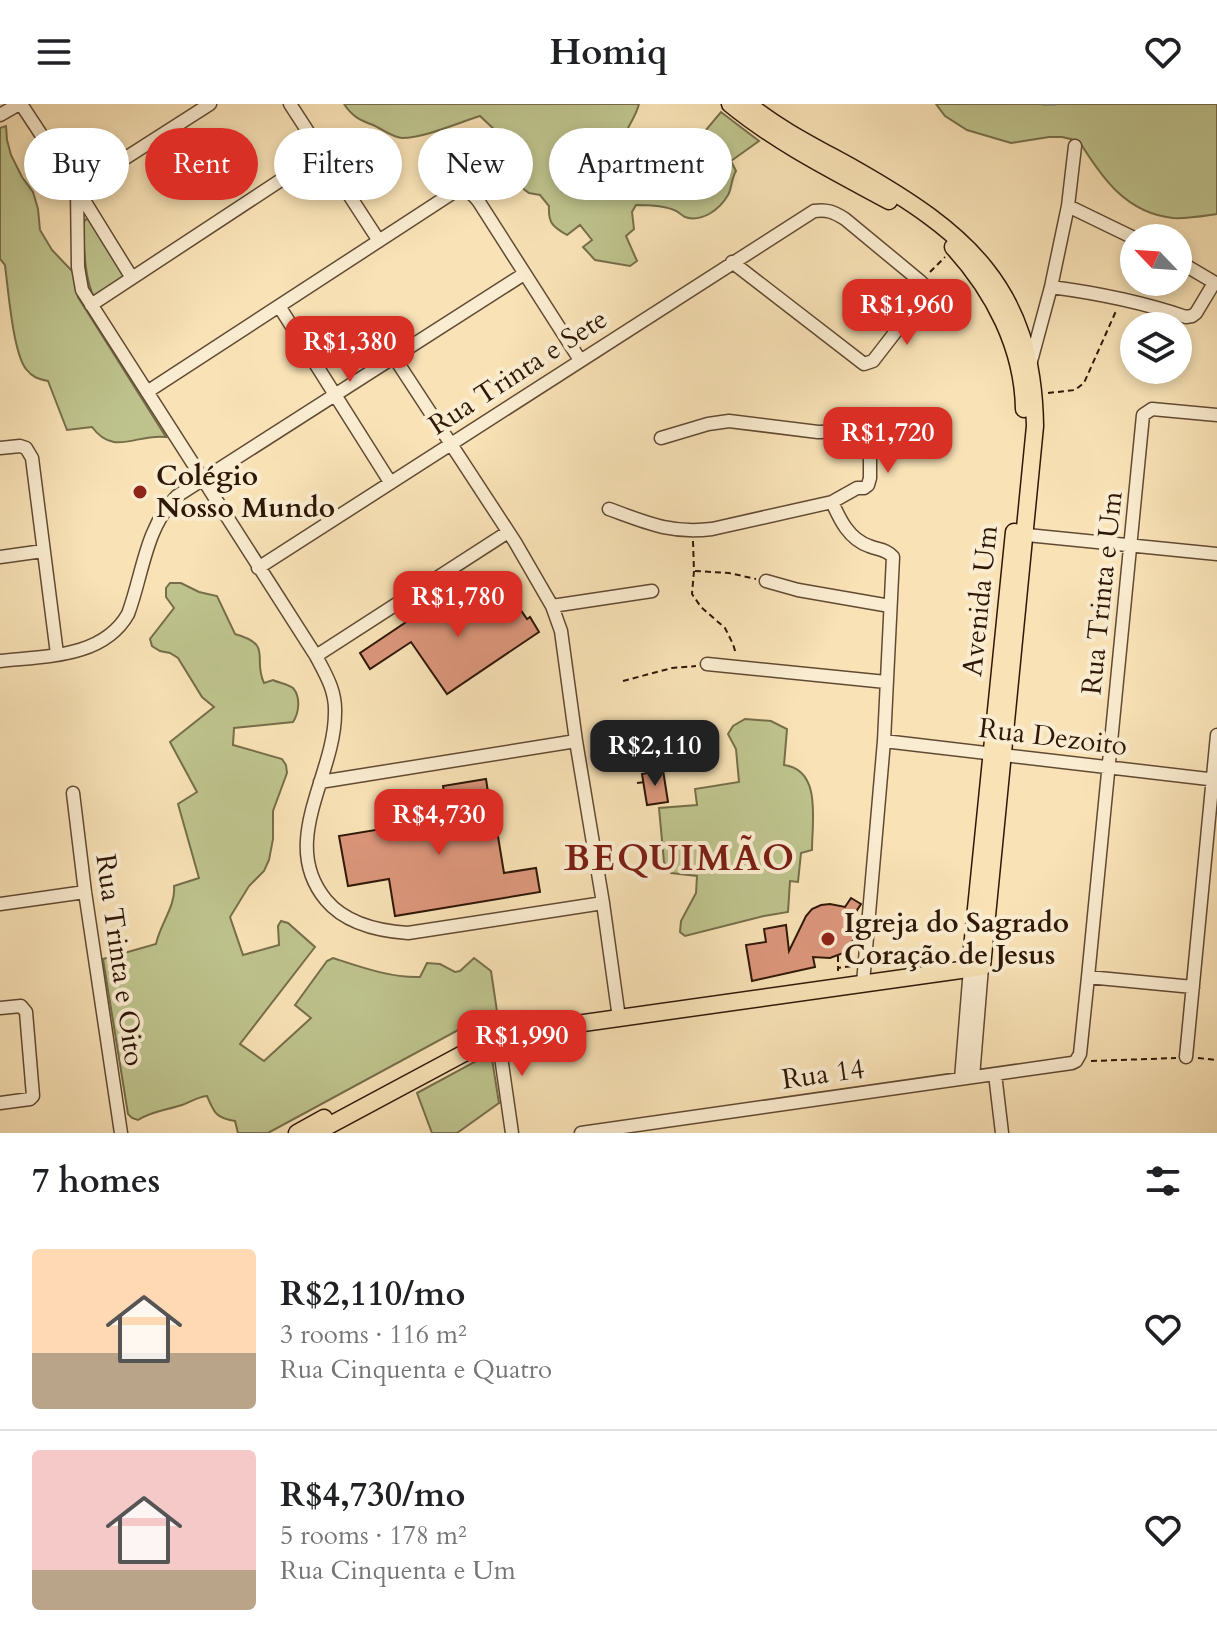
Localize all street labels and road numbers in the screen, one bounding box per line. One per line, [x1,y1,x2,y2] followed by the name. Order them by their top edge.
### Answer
[421,300,615,444] street label: Rua Trinta e Sete
[1072,489,1132,697] street label: Rua Trinta e Um
[953,523,1007,678] street label: Avenida Um
[977,709,1129,765] street label: Rua Dezoito
[86,852,154,1068] street label: Rua Trinta e Oito
[779,1049,867,1099] street label: Rua 14

